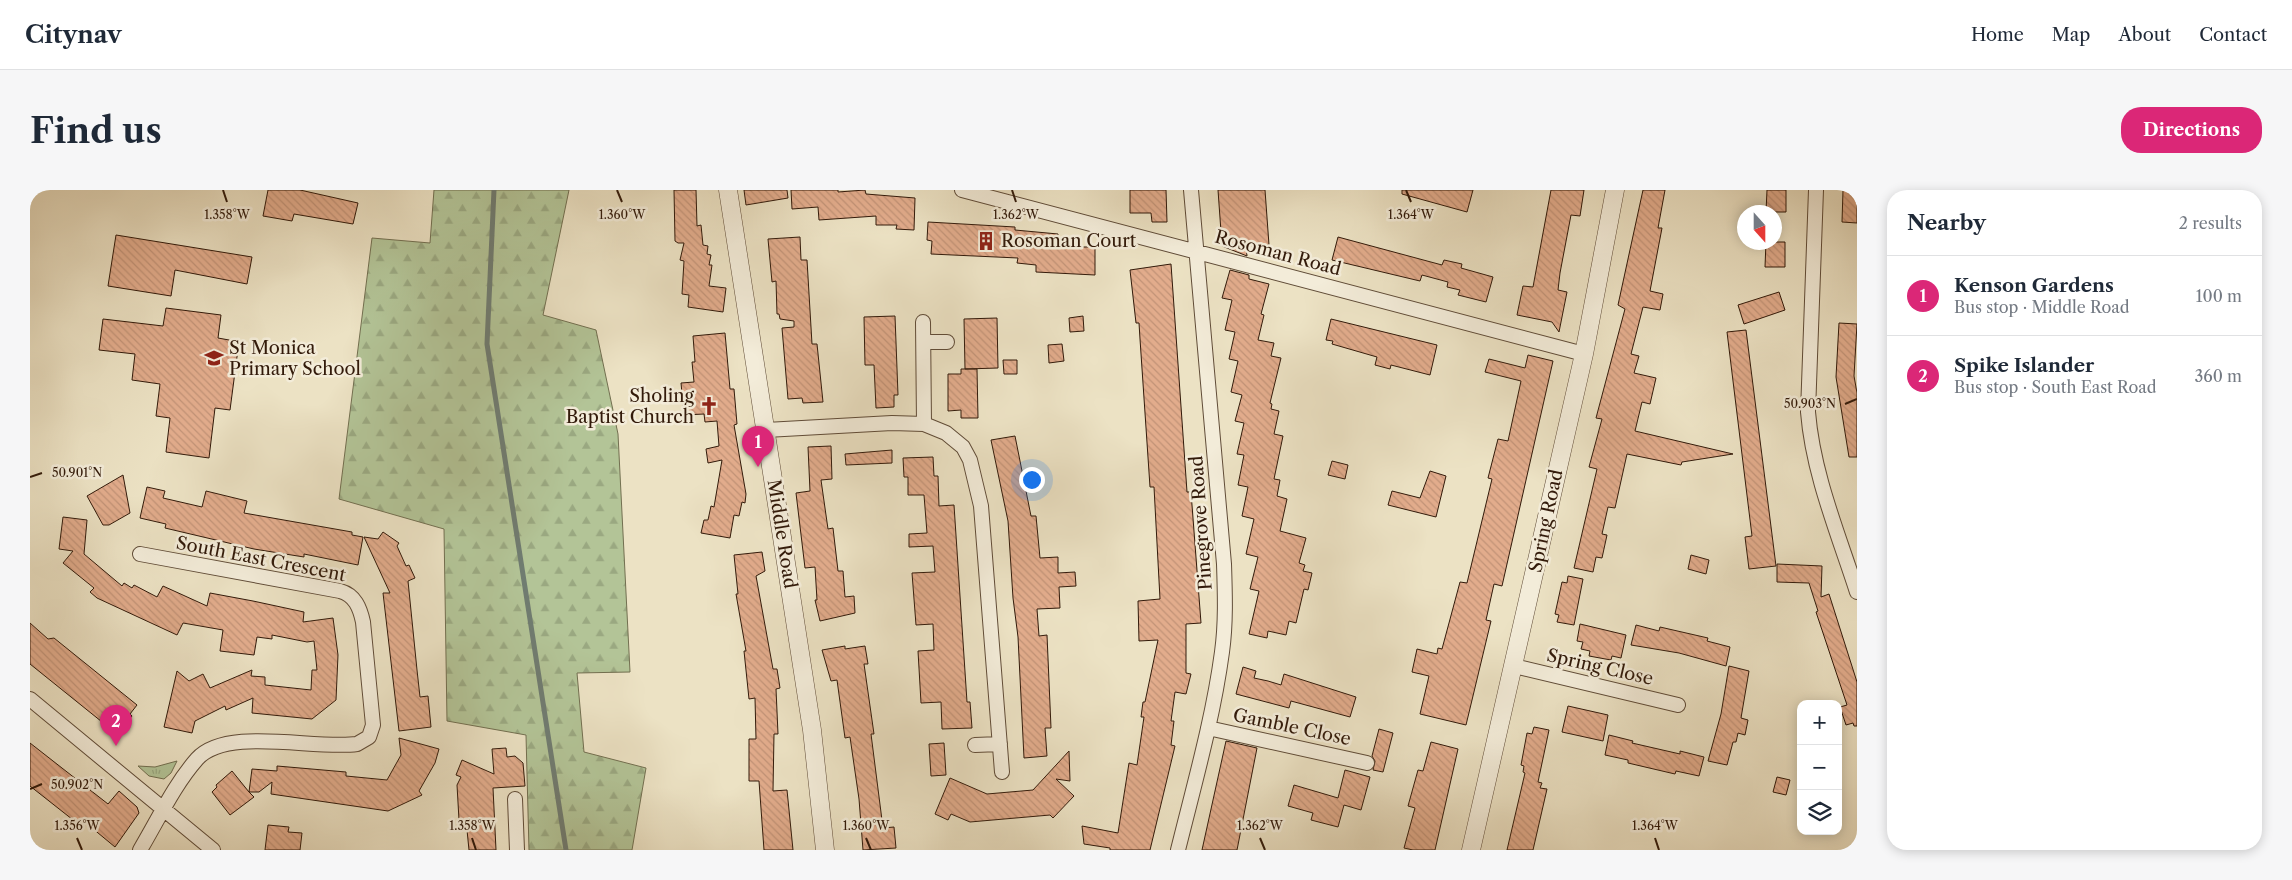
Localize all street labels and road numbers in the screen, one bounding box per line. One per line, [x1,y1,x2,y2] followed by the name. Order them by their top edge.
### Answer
[1212,226,1344,280] street label: Rosoman Road
[1185,455,1217,591] street label: Pinegrove Road
[1524,467,1568,575] street label: Spring Road
[763,478,801,590] street label: Middle Road
[174,532,348,586] street label: South East Crescent
[1545,644,1655,690] street label: Spring Close
[1231,704,1353,750] street label: Gamble Close

